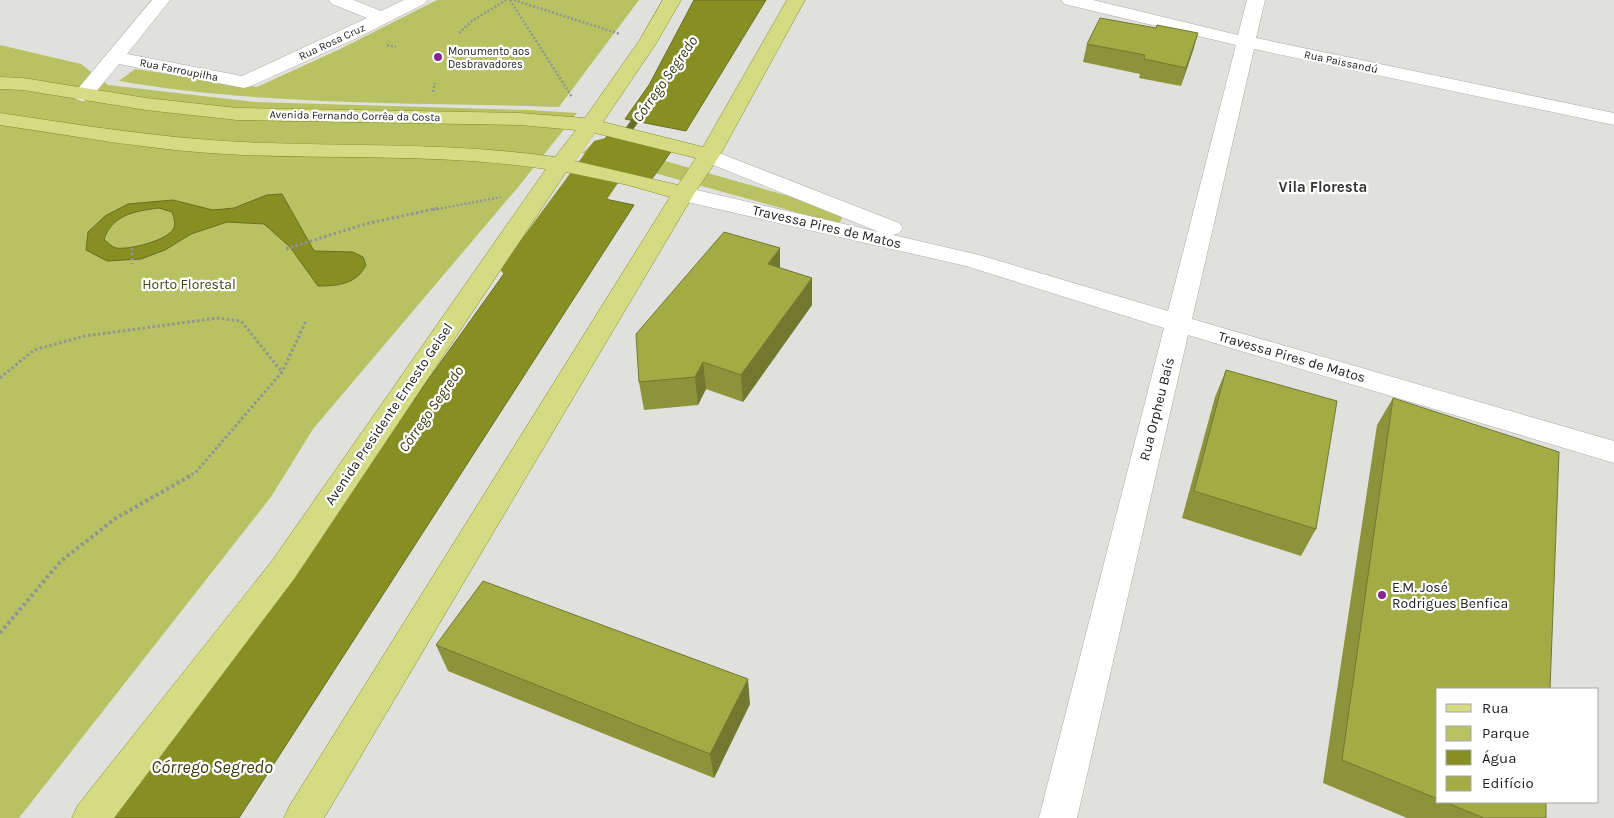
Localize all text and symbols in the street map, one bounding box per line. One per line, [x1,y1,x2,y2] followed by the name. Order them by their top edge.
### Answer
[297,21,367,63] street label: Rua Rosa Cruz
[629,32,702,126] water label: Córrego Segredo
[448,45,530,71] place label: Monumento aos Desbravadores
[1303,48,1379,76] street label: Rua Paissandú
[432,51,444,63] marker: Monumento aos Desbravadores
[139,56,219,84] street label: Rua Farroupilha
[269,108,441,124] street label: Avenida Fernando Corrêa da Costa
[1279,178,1367,196] district label: Vila Floresta
[751,202,903,252] street label: Travessa Pires de Matos
[142,276,236,293] park label: Horto Florestal
[322,320,456,508] street label: Avenida Presidente Ernesto Geisel
[1216,328,1368,386] street label: Travessa Pires de Matos
[1136,356,1178,462] street label: Rua Orpheu Baís
[395,362,468,456] water label: Córrego Segredo
[1392,579,1508,612] place label: E.M. José Rodrigues Benfica
[1376,589,1388,601] marker: E.M. José Rodrigues Benfica
[1436,688,1599,803] legend
[1482,699,1509,717] text: Rua
[1482,724,1530,742] text: Parque
[1482,749,1516,767] text: Água
[151,756,273,778] water label: Córrego Segredo
[1482,774,1534,792] text: Edifício

